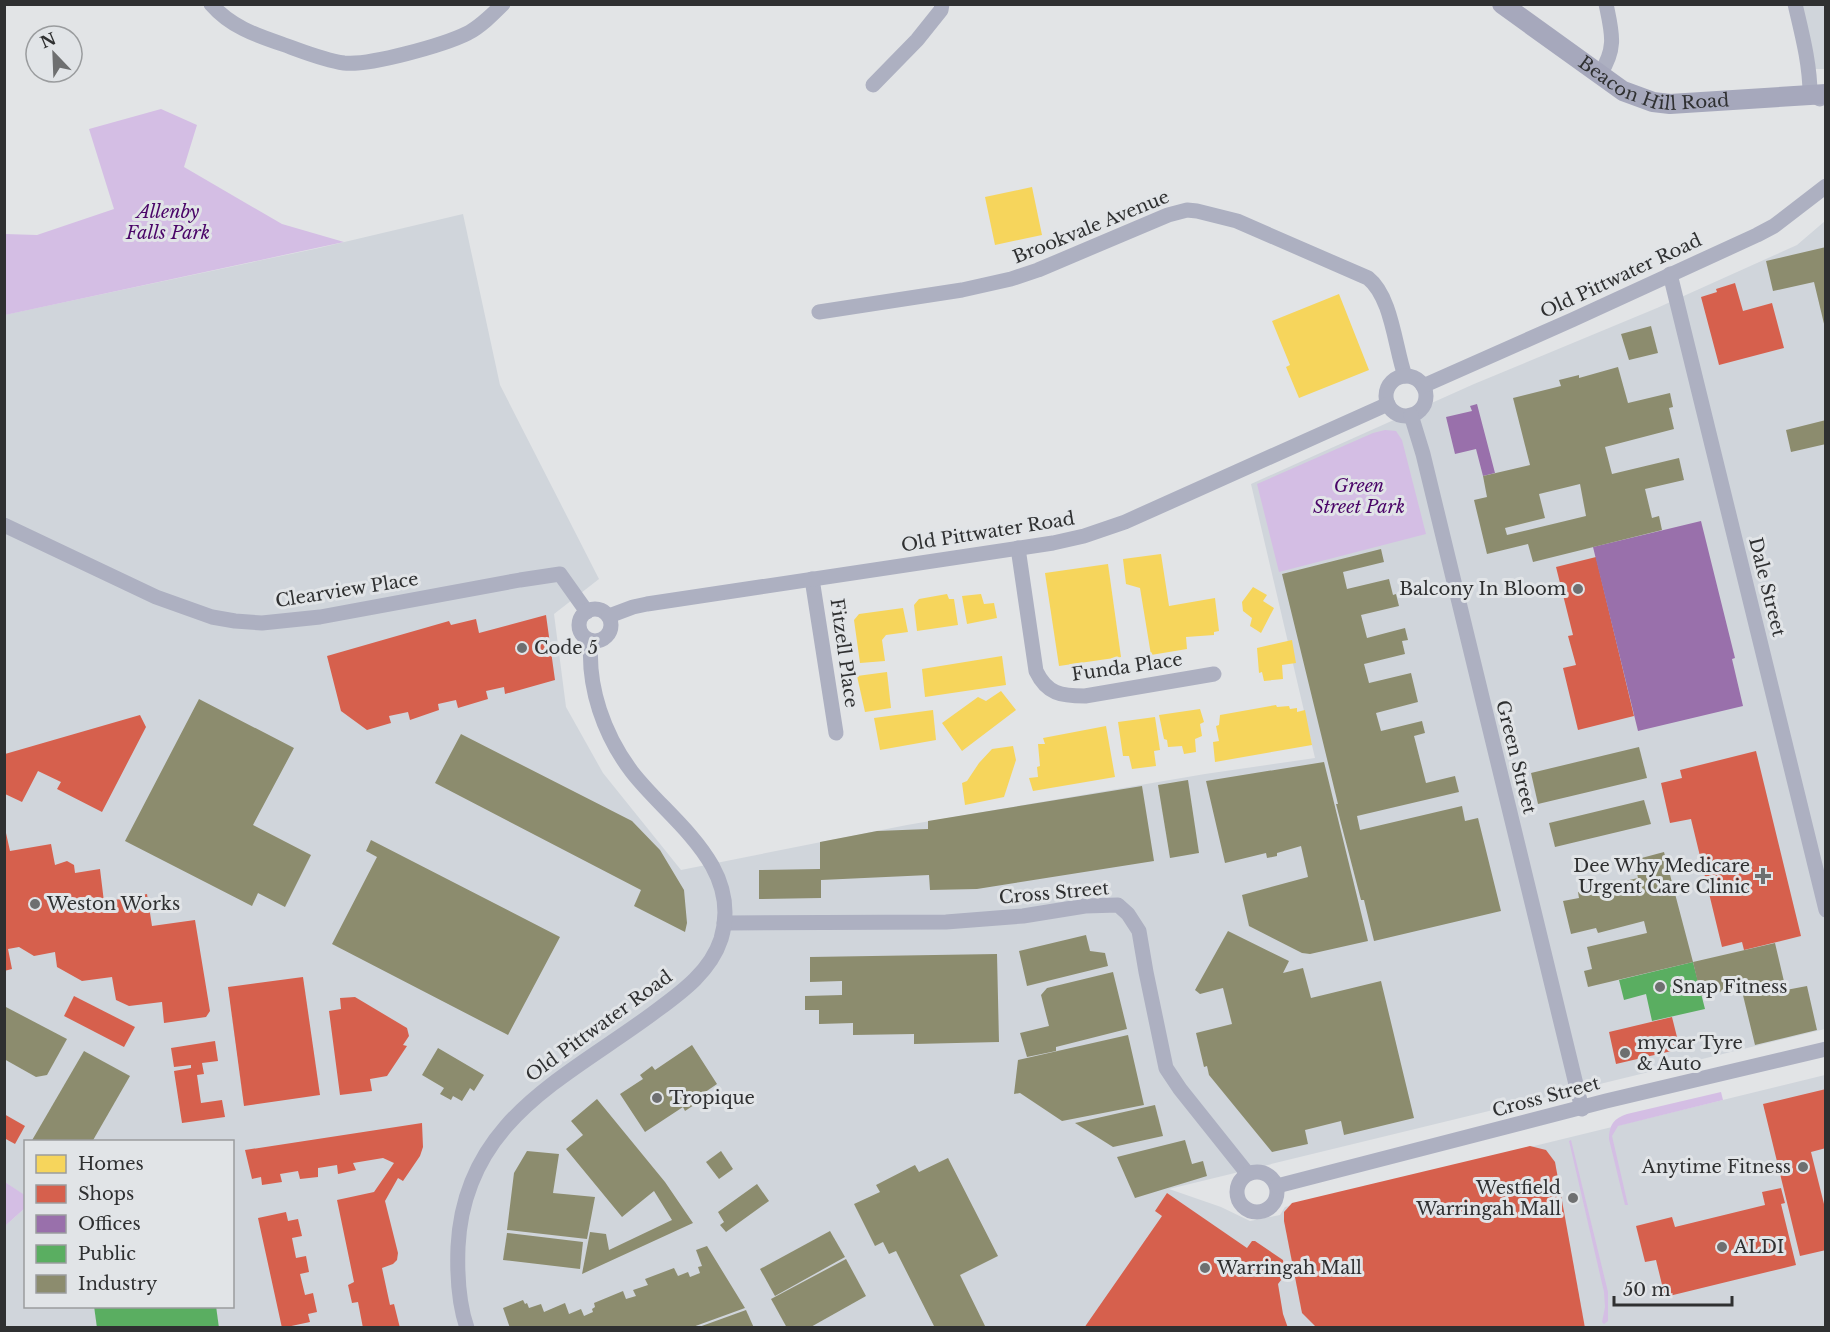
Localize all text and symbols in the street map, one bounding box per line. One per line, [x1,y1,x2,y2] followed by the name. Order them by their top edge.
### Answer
[24,24,84,84] north arrow
[37,28,59,52] text: N
[1574,51,1730,115] street label: Beacon Hill Road
[1010,186,1172,268] street label: Brookvale Avenue
[125,201,210,244] park label: Allenby Falls Park
[1537,229,1705,323] street label: Old Pittwater Road
[1313,475,1405,518] park label: Green Street Park
[900,507,1076,557] street label: Old Pittwater Road
[1744,535,1790,639] street label: Dale Street
[274,568,420,612] street label: Clearview Place
[1399,578,1566,600] place label: Balcony In Bloom
[1571,582,1585,596] marker: Balcony In Bloom
[825,597,863,709] street label: Fitzell Place
[534,637,598,659] place label: Code 5
[515,641,529,655] marker: Code 5
[1070,648,1184,686] street label: Funda Place
[1491,698,1541,816] street label: Green Street
[1573,855,1750,898] place label: Dee Why Medicare Urgent Care Clinic
[1754,867,1772,885] marker: Dee Why Medicare Urgent Care Clinic
[998,877,1110,909] street label: Cross Street
[46,893,180,915] place label: Weston Works
[28,897,42,911] marker: Weston Works
[522,966,676,1086] street label: Old Pittwater Road
[1672,976,1787,998] place label: Snap Fitness
[1653,980,1667,994] marker: Snap Fitness
[1637,1032,1743,1075] place label: mycar Tyre & Auto
[1618,1046,1632,1060] marker: mycar Tyre & Auto
[1490,1072,1602,1122] street label: Cross Street
[669,1087,755,1109] place label: Tropique
[650,1091,664,1105] marker: Tropique
[24,1140,234,1308] legend
[78,1153,144,1175] text: Homes
[1641,1156,1791,1178] place label: Anytime Fitness
[1796,1160,1810,1174] marker: Anytime Fitness
[1415,1177,1561,1220] place label: Westfield Warringah Mall
[78,1183,134,1205] text: Shops
[1566,1191,1580,1205] marker: Westfield Warringah Mall
[78,1213,141,1235] text: Offices
[1733,1236,1784,1258] place label: ALDI
[1715,1240,1729,1254] marker: ALDI
[78,1243,136,1265] text: Public
[1216,1257,1362,1279] place label: Warringah Mall
[1198,1261,1212,1275] marker: Warringah Mall
[1614,1269,1732,1307] scale bar
[78,1273,158,1295] text: Industry
[1623,1279,1671,1301] text: 50 m

